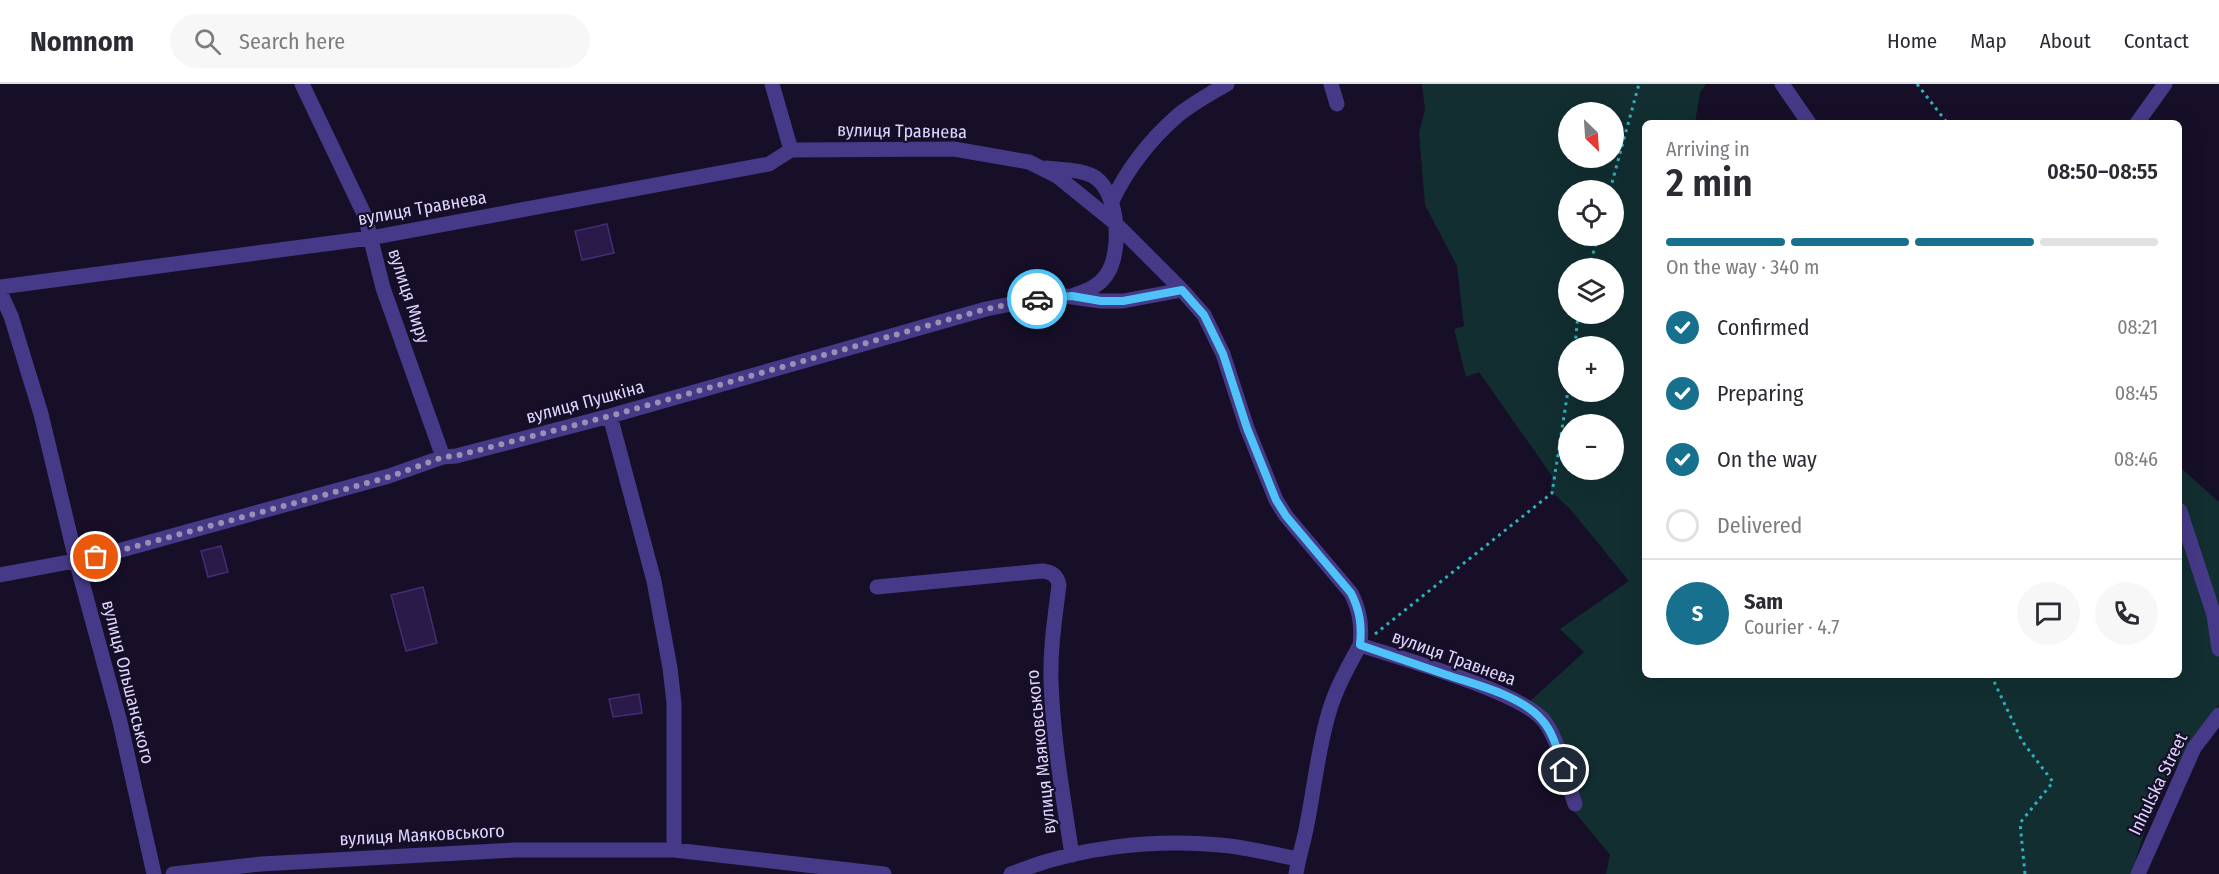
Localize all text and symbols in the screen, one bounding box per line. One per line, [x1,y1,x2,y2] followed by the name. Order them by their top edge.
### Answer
[170,14,590,68] search box
[30,25,134,58] text: Nomnom
[191,25,224,58] icon: search
[239,28,345,55] text: Search here
[1887,28,1937,54] text: Home
[1970,28,2007,54] text: Map
[2040,28,2091,54] text: About
[2124,28,2189,54] text: Contact
[1558,102,1624,168] north arrow
[1558,102,1624,480] map controls
[837,119,967,143] street label: вулиця Травнева
[1666,137,1750,161] text: Arriving in
[2047,158,2158,185] text: 08:50–08:55
[1666,160,1753,206] text: 2 min
[1558,180,1624,246] button: locate
[356,186,488,230] street label: вулиця Травнева
[383,246,435,346] street label: вулиця Миру
[1666,255,1819,279] text: On the way · 340 m
[1558,258,1624,324] button: layers
[1007,269,1067,329] courier
[1021,283,1054,316] icon: car
[1666,311,1699,344] icon: check
[1717,314,1810,341] text: Confirmed
[2117,315,2158,339] text: 08:21
[1558,336,1624,402] button: +
[524,376,647,428] street label: вулиця Пушкіна
[1666,377,1699,410] icon: check
[1717,380,1803,407] text: Preparing
[2115,381,2158,405] text: 08:45
[1558,414,1624,480] button: −
[1666,443,1699,476] icon: check
[1717,446,1817,473] text: On the way
[2114,447,2158,471] text: 08:46
[1717,512,1802,539] text: Delivered
[70,531,121,582] pin
[79,540,112,573] icon: bag
[2017,582,2080,645] button: chat
[2095,582,2158,645] button: phone
[1744,588,1783,615] text: Sam
[97,598,159,766] street label: вулиця Ольшанського
[1692,600,1703,627] text: S
[1744,615,1839,639] text: Courier · 4.7
[1389,625,1519,691] street label: вулиця Травнева
[1021,669,1061,835] street label: вулиця Маяковського
[2124,729,2192,839] street label: Inhulska Street
[1538,744,1589,795] pin
[1547,753,1580,786] icon: home
[339,820,505,850] street label: вулиця Маяковського

